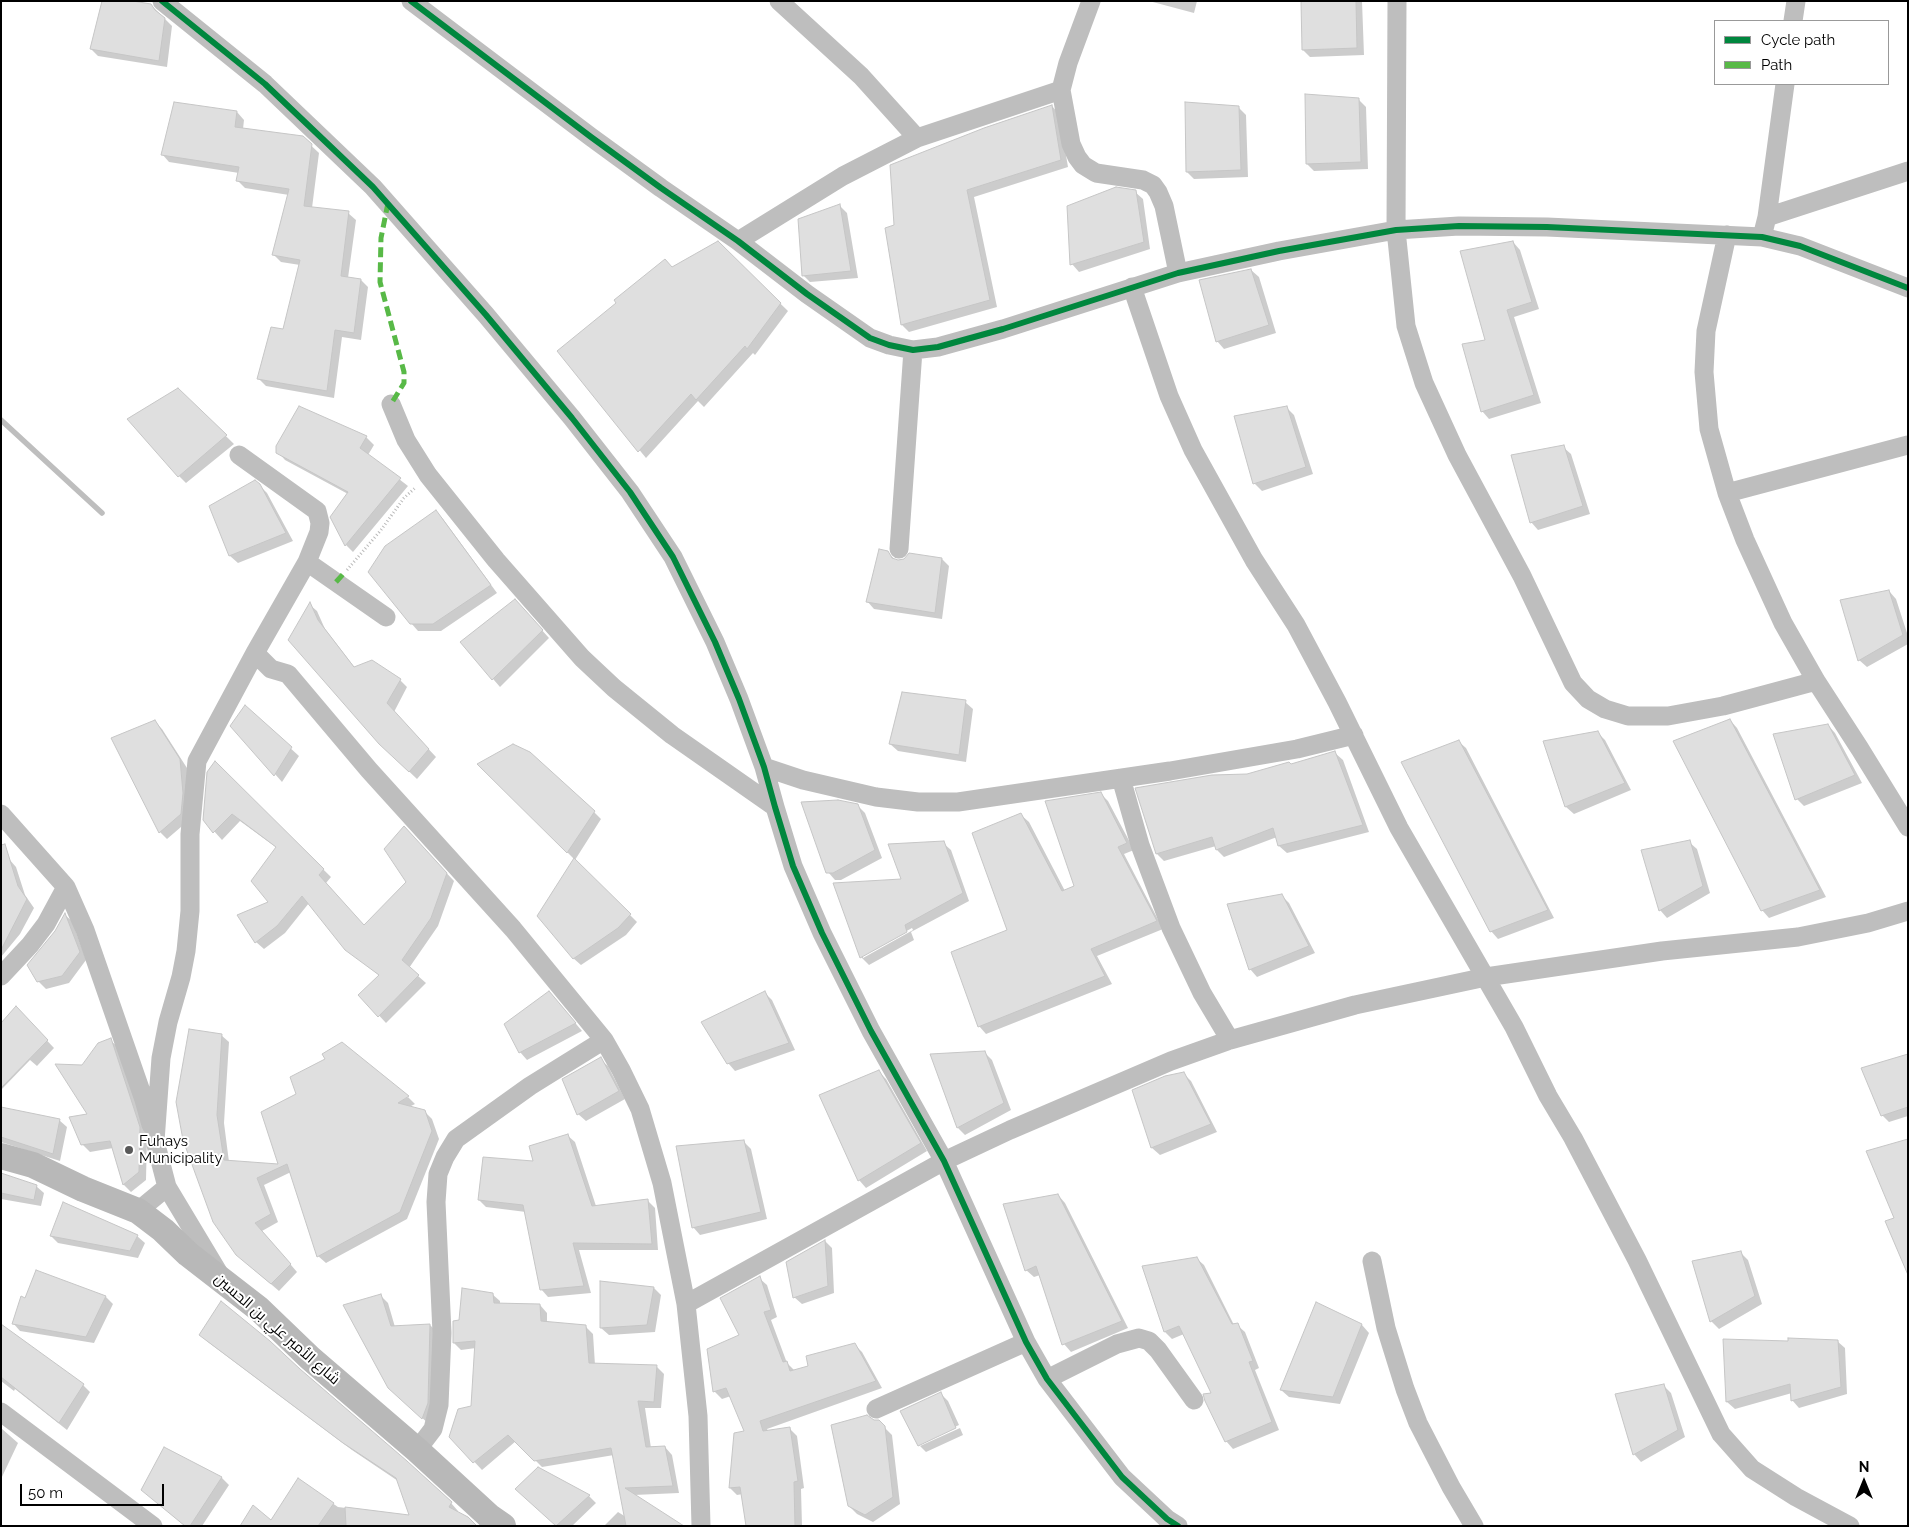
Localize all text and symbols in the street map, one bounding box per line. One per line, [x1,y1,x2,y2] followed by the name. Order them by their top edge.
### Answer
[1714,20,1889,85] legend
[1761,31,1835,49] text: Cycle path
[1761,56,1792,74] text: Path
[139,1132,223,1167] place label: Fuhays Municipality
[123,1144,135,1156] marker: Fuhays Municipality
[210,1269,344,1389] street label: شارع الأمير علي بن الحسين
[1839,1457,1889,1507] north arrow
[1859,1459,1869,1475] text: N
[22,1474,166,1506] scale bar
[28,1484,63,1502] text: 50 m

